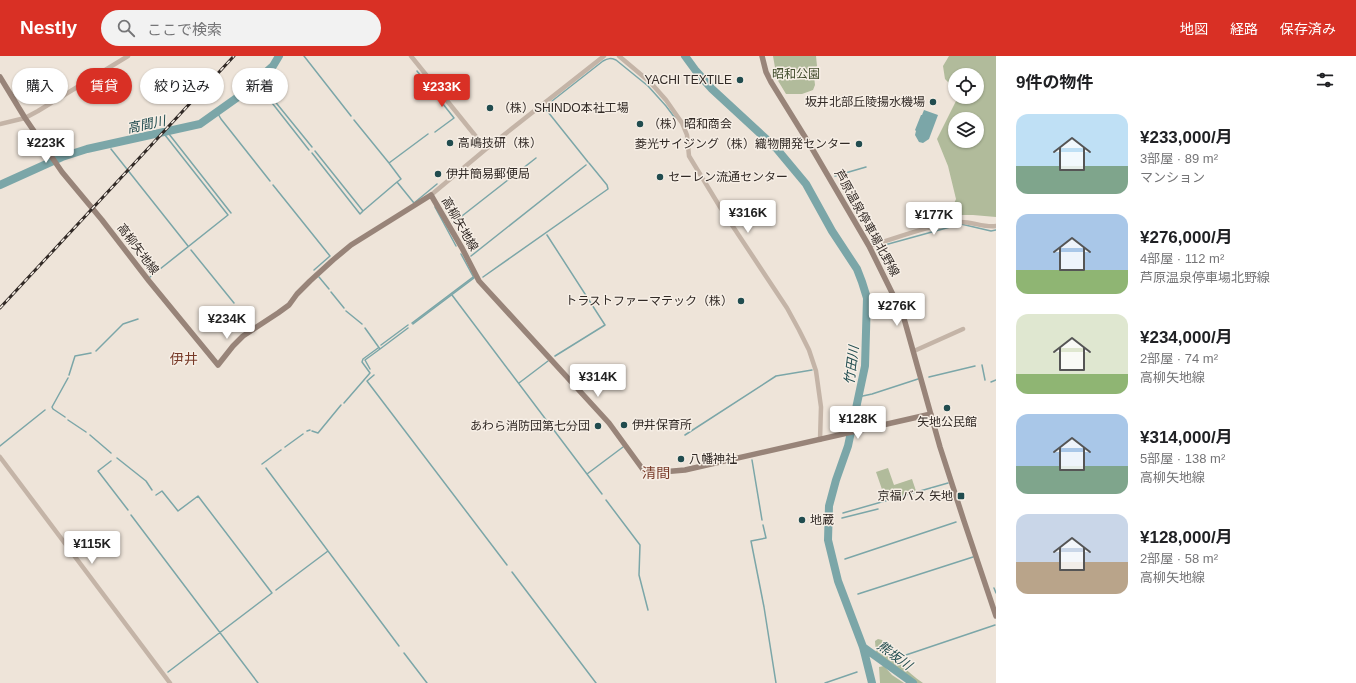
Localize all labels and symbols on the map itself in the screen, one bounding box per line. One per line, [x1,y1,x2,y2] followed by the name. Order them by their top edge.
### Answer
[772,67,820,81] park label: 昭和公園
[644,73,732,87] place label: YACHI TEXTILE
[414,74,470,108] pin: ¥233K
[735,75,745,85] marker: YACHI TEXTILE
[805,95,925,109] place label: 坂井北部丘陵揚水機場
[928,97,938,107] marker: 坂井北部丘陵揚水機場
[498,101,629,115] place label: （株）SHINDO本社工場
[485,103,495,113] marker: （株）SHINDO本社工場
[125,113,169,136] water label: 高間川
[648,117,732,131] place label: （株）昭和商会
[635,119,645,129] marker: （株）昭和商会
[18,130,74,164] pin: ¥223K
[458,136,542,150] place label: 高嶋技研（株）
[635,137,851,151] place label: 菱光サイジング（株）織物開発センター
[445,138,455,148] marker: 高嶋技研（株）
[854,139,864,149] marker: 菱光サイジング（株）織物開発センター
[446,167,530,181] place label: 伊井簡易郵便局
[832,167,902,279] street label: 芦原温泉停車場北野線
[433,169,443,179] marker: 伊井簡易郵便局
[668,170,788,184] place label: セーレン流通センター
[655,172,665,182] marker: セーレン流通センター
[439,195,481,253] street label: 高柳矢地線
[720,200,776,234] pin: ¥316K
[906,202,962,236] pin: ¥177K
[114,221,162,277] street label: 高柳矢地線
[869,293,925,327] pin: ¥276K
[565,294,733,308] place label: トラストファーマテック（株）
[736,296,746,306] marker: トラストファーマテック（株）
[199,306,255,340] pin: ¥234K
[842,343,862,385] water label: 竹田川
[170,351,198,367] district label: 伊井
[570,364,626,398] pin: ¥314K
[942,403,952,413] marker: 矢地公民館
[830,406,886,440] pin: ¥128K
[917,415,977,429] place label: 矢地公民館
[632,418,692,432] place label: 伊井保育所
[470,419,590,433] place label: あわら消防団第七分団
[619,420,629,430] marker: 伊井保育所
[593,421,603,431] marker: あわら消防団第七分団
[689,452,737,466] place label: 八幡神社
[676,454,686,464] marker: 八幡神社
[642,465,670,481] district label: 清間
[878,489,953,503] place label: 京福バス 矢地
[956,491,966,501] marker: 京福バス 矢地
[810,513,834,527] place label: 地蔵
[797,515,807,525] marker: 地蔵
[64,531,120,565] pin: ¥115K
[875,638,917,674] water label: 熊坂川

